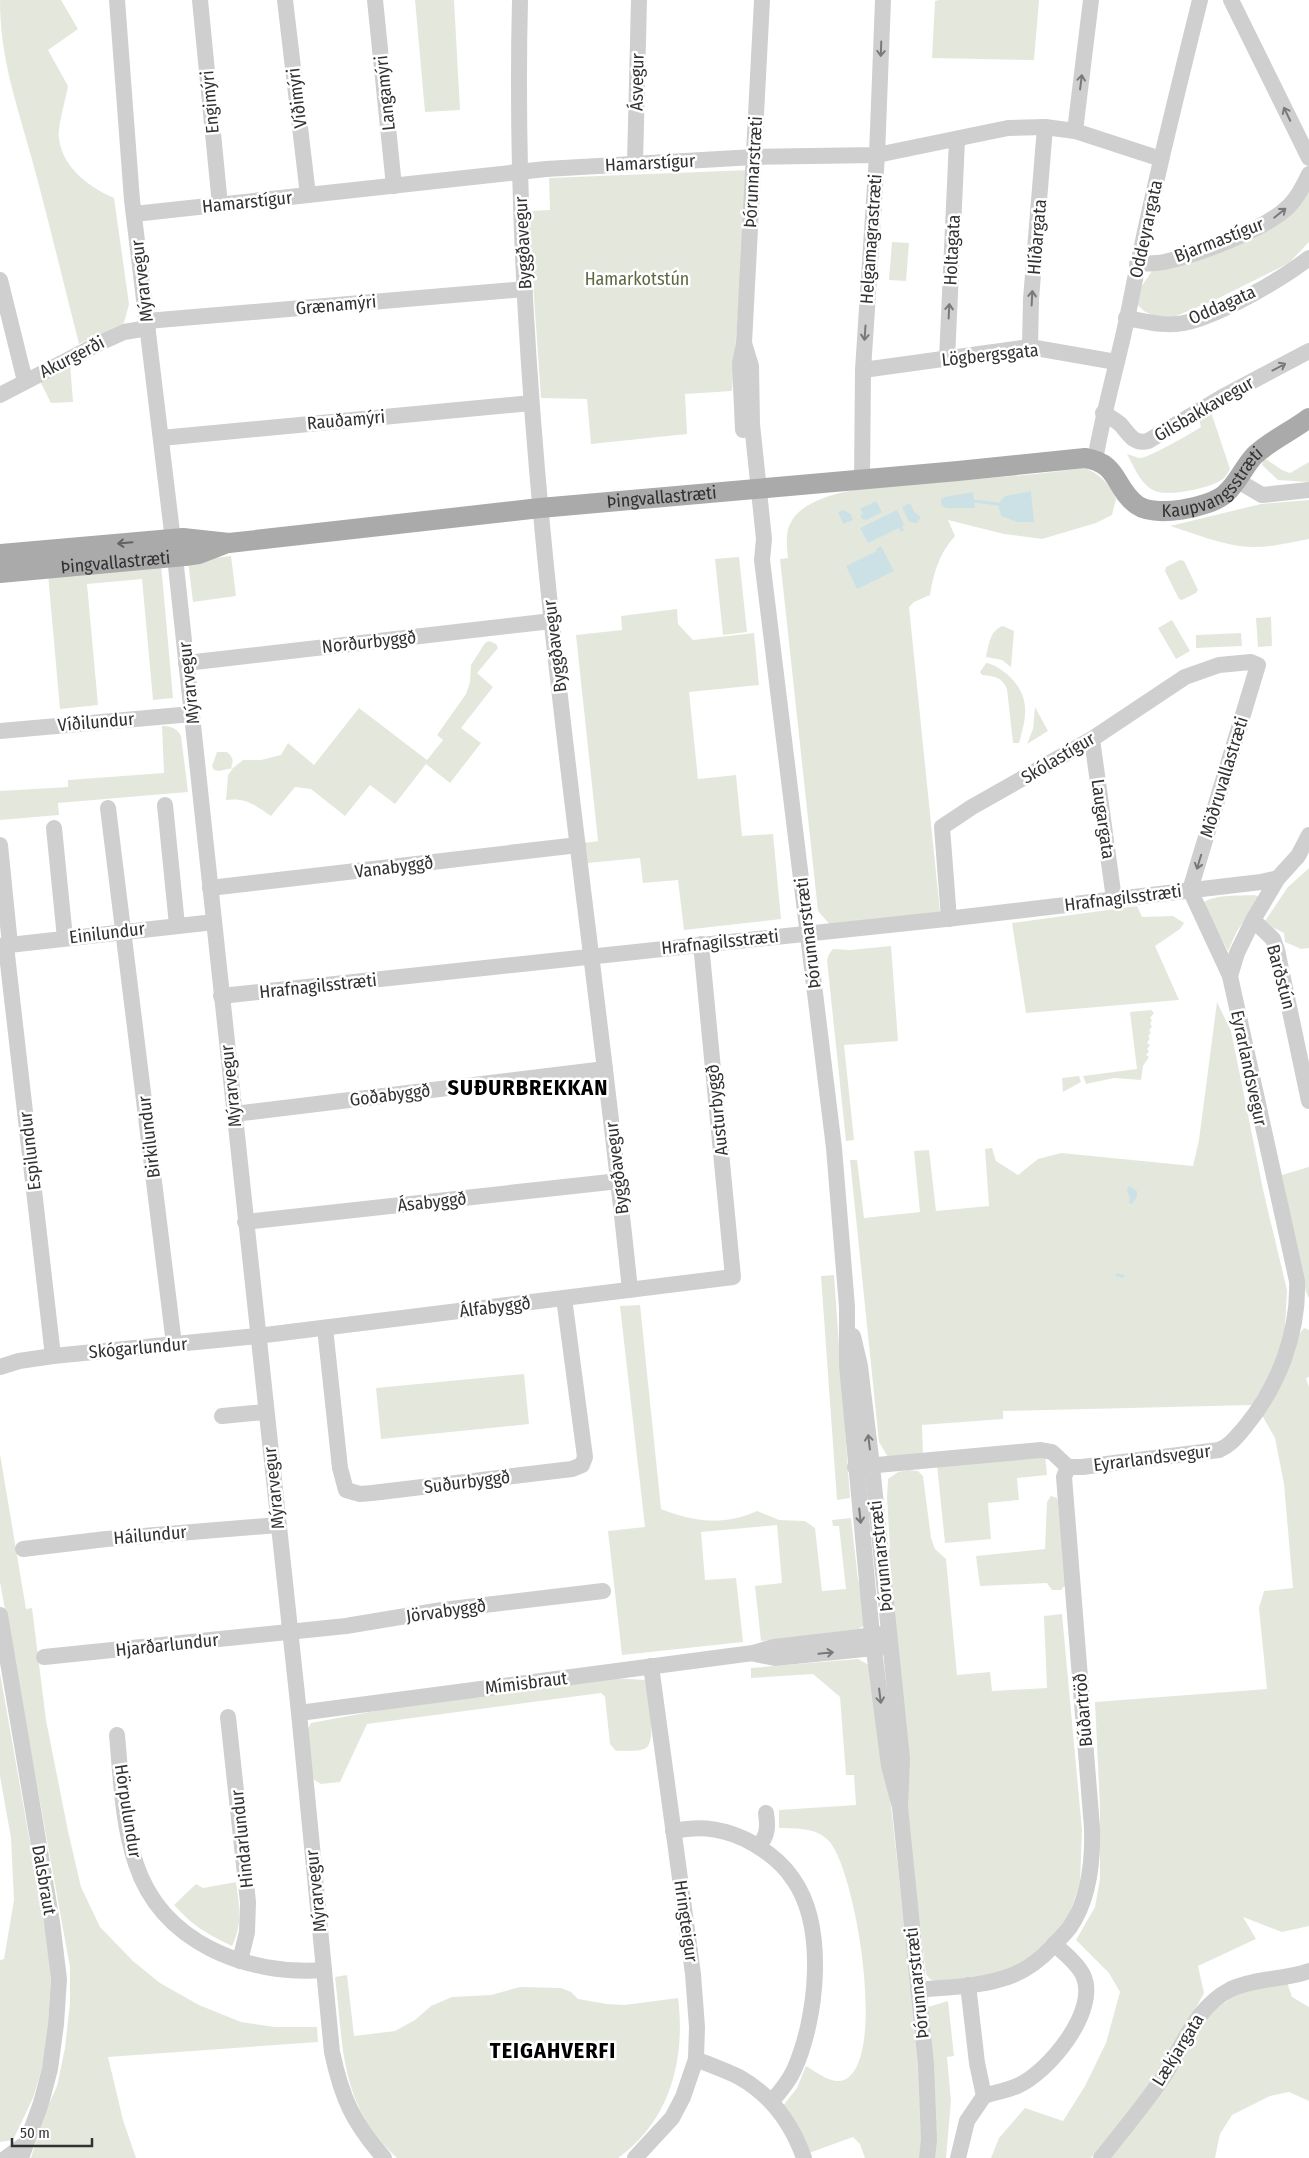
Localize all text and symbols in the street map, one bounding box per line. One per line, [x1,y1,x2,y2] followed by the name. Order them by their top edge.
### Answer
[876,40,886,56] one-way arrow
[624,52,649,111] street label: Ásvegur
[370,54,400,132] street label: Langamýri
[282,67,312,129] street label: Víðimýri
[196,70,224,134] street label: Engimýri
[1076,75,1086,91] one-way arrow
[1282,107,1292,122] one-way arrow
[739,116,767,228] street label: Þórunnarstræti
[604,150,696,176] street label: Hamarstígur
[855,173,887,305] street label: Helgamagrastræti
[1125,178,1167,280] street label: Oddeyrargata
[201,186,294,218] street label: Hamarstígur
[510,195,536,290] street label: Byggðavegur
[1023,198,1051,276] street label: Hlíðargata
[1273,208,1286,219] one-way arrow
[1171,213,1268,267] street label: Bjarmastígur
[939,214,965,286] street label: Holtagata
[126,238,158,323] street label: Mýrarvegur
[585,268,689,290] park label: Hamarkotstún
[1185,280,1259,329] street label: Oddagata
[1027,290,1036,306] one-way arrow
[295,291,377,319] street label: Grænamýri
[945,303,954,319] one-way arrow
[860,325,870,341] one-way arrow
[36,331,108,383] street label: Akurgerði
[940,339,1040,371] street label: Lögbergsgata
[1271,362,1286,372] one-way arrow
[1150,371,1258,446] street label: Gilsbakkavegur
[306,406,386,434] street label: Rauðamýri
[1161,442,1267,522] street label: Kaupvangsstræti
[606,481,717,513] street label: Þingvallastræti
[117,539,133,548] one-way arrow
[60,546,171,578] street label: Þingvallastræti
[538,598,572,693] street label: Byggðavegur
[321,626,417,658] street label: Norðurbyggð
[174,640,204,725] street label: Mýrarvegur
[57,708,136,736] street label: Víðilundur
[1195,714,1253,840] street label: Möðruvallastræti
[1017,727,1099,789] street label: Skólastígur
[1086,778,1120,861] street label: Laugargata
[353,851,435,883] street label: Vanabyggð
[1193,854,1203,870] one-way arrow
[790,876,826,990] street label: Þórunnarstræti
[1063,880,1183,916] street label: Hrafnagilsstræti
[68,917,147,949] street label: Einilundur
[660,925,780,959] street label: Hrafnagilsstræti
[1262,942,1300,1012] street label: Barðstún
[258,969,378,1003] street label: Hrafnagilsstræti
[1226,1008,1272,1129] street label: Eyrarlandsvegur
[216,1043,246,1128] street label: Mýrarvegur
[701,1063,733,1157] street label: Austurbyggð
[448,1074,608,1101] district label: SUÐURBREKKAN
[348,1079,432,1111] street label: Goðabyggð
[133,1094,165,1179] street label: Birkilundur
[14,1110,46,1192] street label: Espilundur
[600,1120,634,1215] street label: Byggðavegur
[396,1186,468,1217] street label: Ásabyggð
[458,1291,532,1322] street label: Álfabyggð
[88,1333,189,1363] street label: Skógarlundur
[864,1434,874,1450] one-way arrow
[1092,1440,1213,1476] street label: Eyrarlandsvegur
[259,1445,289,1530] street label: Mýrarvegur
[423,1466,511,1498] street label: Suðurbyggð
[864,1499,898,1613] street label: Þórunnarstræti
[855,1507,865,1523] one-way arrow
[113,1521,188,1549] street label: Háilundur
[405,1594,487,1628] street label: Jörvabyggð
[115,1629,220,1661] street label: Hjarðarlundur
[818,1648,834,1658] one-way arrow
[484,1667,569,1699] street label: Mímisbraut
[1069,1672,1097,1748] street label: Búðartröð
[875,1688,885,1704] one-way arrow
[110,1763,146,1860] street label: Hörpulundur
[226,1788,258,1889] street label: Hindarlundur
[27,1843,61,1917] street label: Dalsbraut
[301,1848,331,1933] street label: Mýrarvegur
[669,1879,703,1964] street label: Hringteigur
[900,1926,934,2040] street label: Þórunnarstræti
[1147,2010,1209,2090] street label: Lækjargata
[490,2037,616,2064] district label: TEIGAHVERFI
[12,2116,92,2148] scale bar
[20,2124,50,2142] text: 50 m

